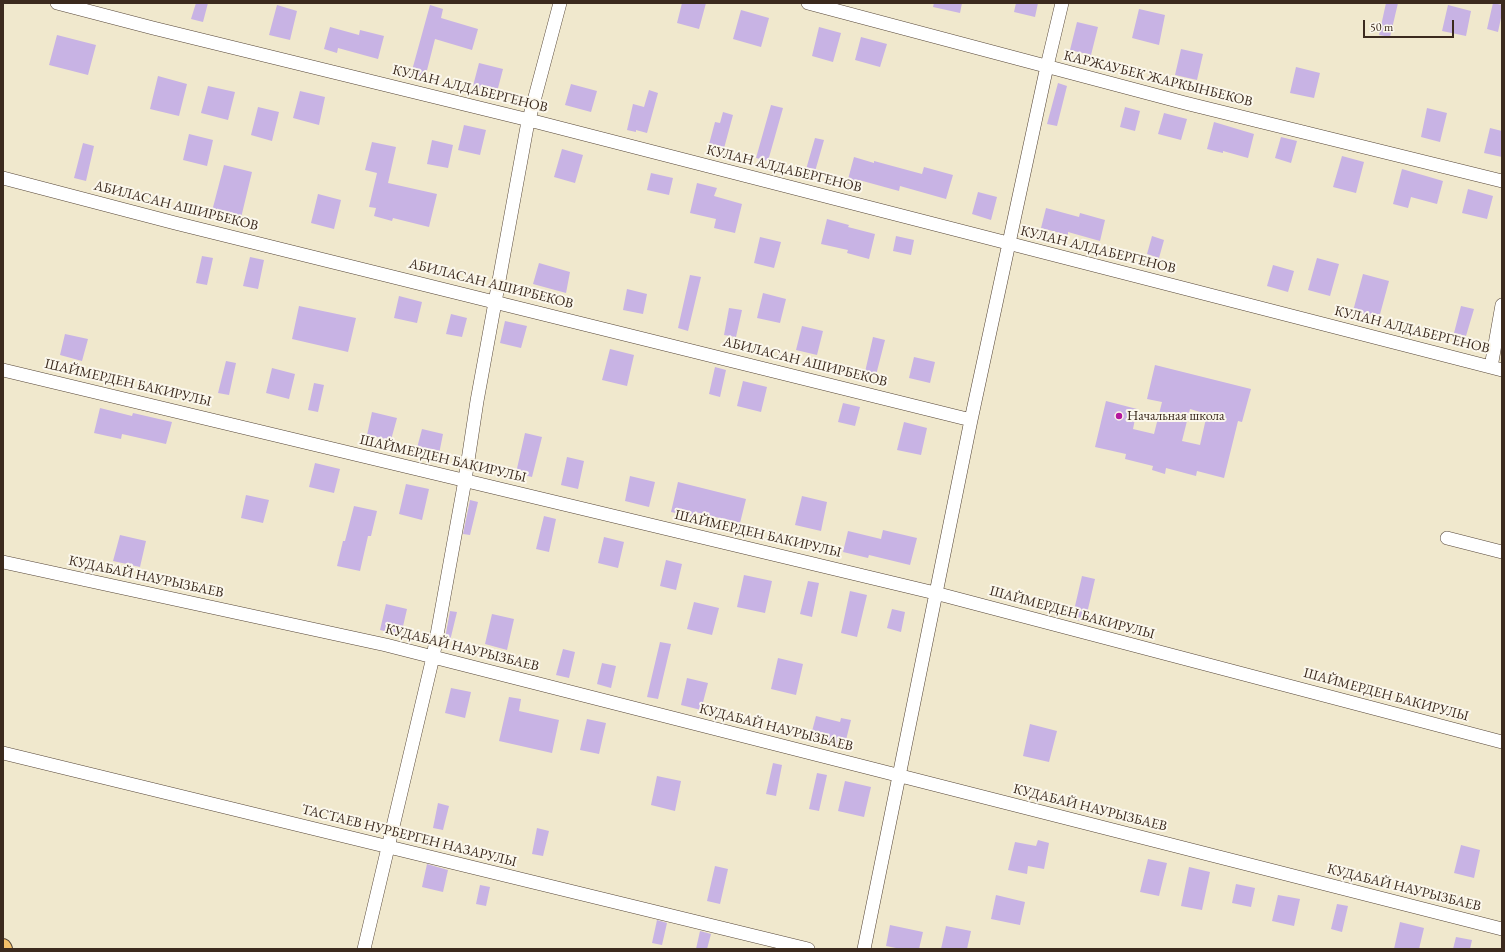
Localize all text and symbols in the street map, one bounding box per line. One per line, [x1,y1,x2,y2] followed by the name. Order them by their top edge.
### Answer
[1365,12,1456,38] scale bar
[1370,19,1393,35] text: 50 m
[1062,47,1254,111] street label: КАРЖАУБЕК ЖАРКЫНБЕКОВ
[391,62,549,116] street label: КУЛАН АЛДАБЕРГЕНОВ
[705,142,863,196] street label: КУЛАН АЛДАБЕРГЕНОВ
[92,177,260,235] street label: АБИЛАСАН АШИРБЕКОВ
[1019,223,1177,277] street label: КУЛАН АЛДАБЕРГЕНОВ
[407,255,575,313] street label: АБИЛАСАН АШИРБЕКОВ
[1333,303,1491,357] street label: КУЛАН АЛДАБЕРГЕНОВ
[721,333,889,391] street label: АБИЛАСАН АШИРБЕКОВ
[43,356,213,410] street label: ШАЙМЕРДЕН БАКИРУЛЫ
[1127,408,1225,424] place label: Начальная школа
[1114,411,1124,421] marker: Начальная школа
[358,432,528,486] street label: ШАЙМЕРДЕН БАКИРУЛЫ
[673,507,843,561] street label: ШАЙМЕРДЕН БАКИРУЛЫ
[67,552,225,602] street label: КУДАБАЙ НАУРЫЗБАЕВ
[987,583,1157,643] street label: ШАЙМЕРДЕН БАКИРУЛЫ
[383,621,541,675] street label: КУДАБАЙ НАУРЫЗБАЕВ
[1301,665,1471,725] street label: ШАЙМЕРДЕН БАКИРУЛЫ
[697,701,855,755] street label: КУДАБАЙ НАУРЫЗБАЕВ
[1011,781,1169,835] street label: КУДАБАЙ НАУРЫЗБАЕВ
[300,801,518,871] street label: ТАСТАЕВ НУРБЕРГЕН НАЗАРУЛЫ
[1325,861,1483,915] street label: КУДАБАЙ НАУРЫЗБАЕВ

